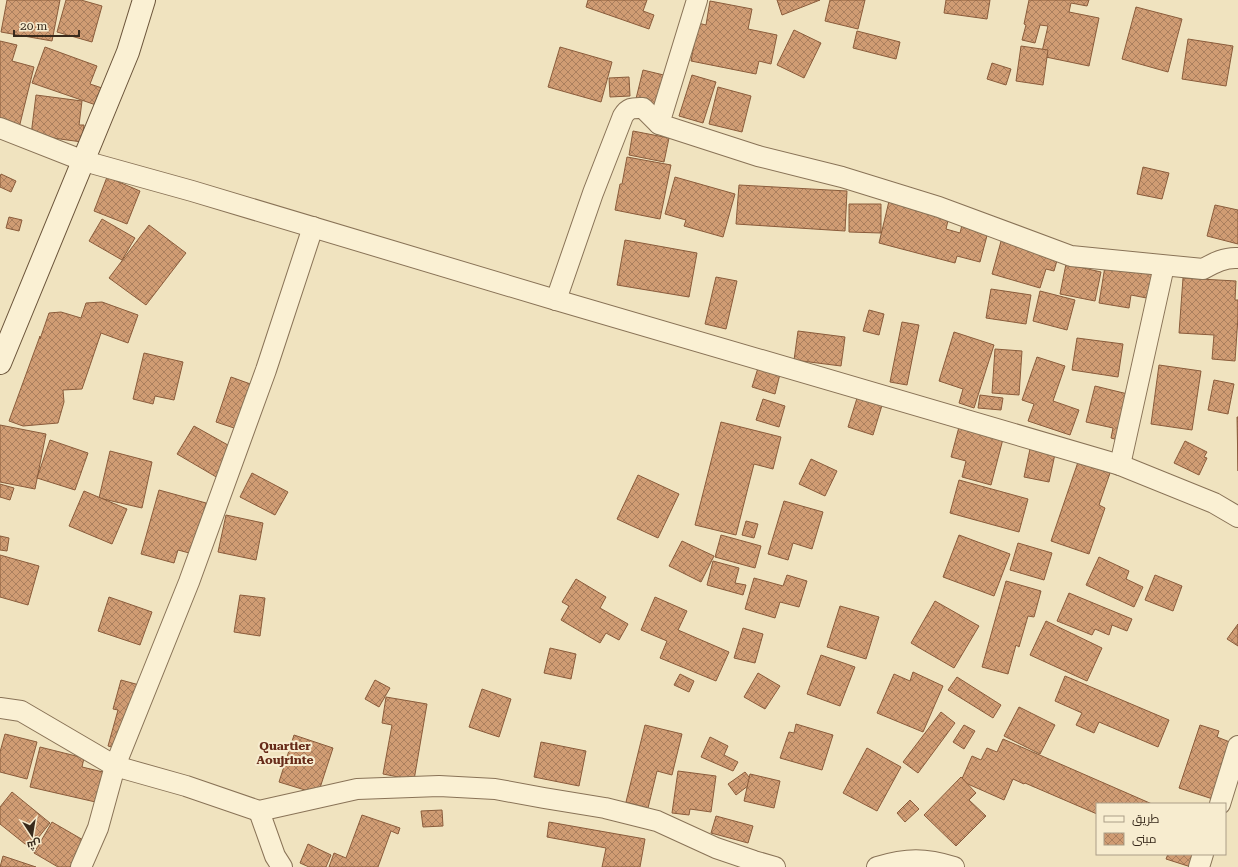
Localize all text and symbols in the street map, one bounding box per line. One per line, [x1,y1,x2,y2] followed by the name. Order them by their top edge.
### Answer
[14,12,79,38] scale bar
[20,19,47,33] text: 20 m
[256,739,314,767] district label: Quartier Aoujrinte
[1096,803,1226,855] legend
[1132,812,1160,826] text: طريق
[12,815,52,855] north arrow
[1132,832,1157,846] text: مبنى
[26,836,42,852] text: ش

